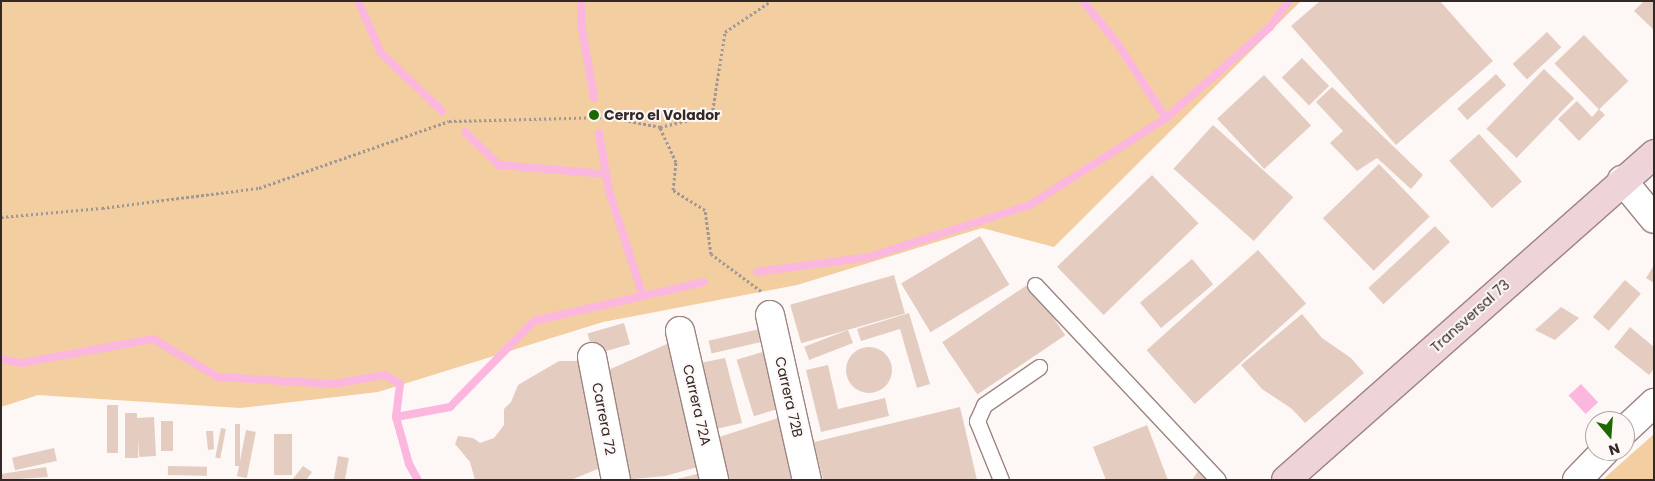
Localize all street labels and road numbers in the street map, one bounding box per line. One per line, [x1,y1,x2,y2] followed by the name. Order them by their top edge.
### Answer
[1427,276,1513,356] street label: Transversal 73
[772,355,806,439] street label: Carrera 72B
[679,363,715,447] street label: Carrera 72A
[589,381,619,457] street label: Carrera 72

